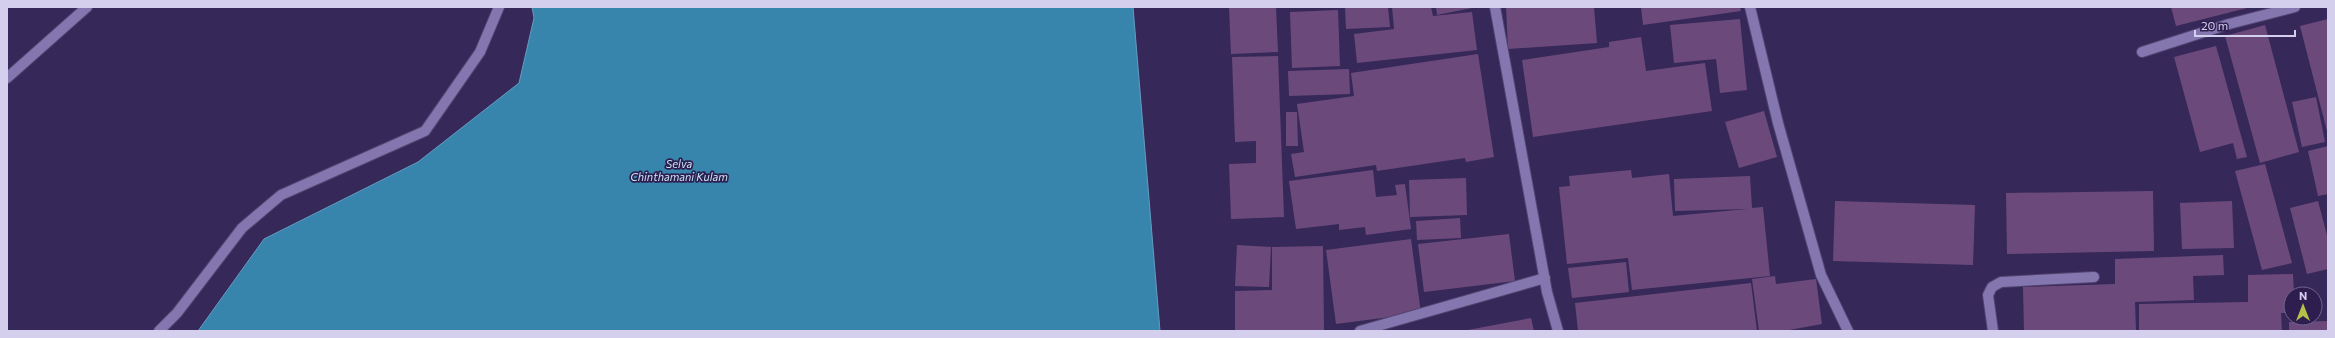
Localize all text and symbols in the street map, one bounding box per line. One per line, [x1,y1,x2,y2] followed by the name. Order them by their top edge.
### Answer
[2195,12,2295,38] scale bar
[2201,18,2228,32] text: 20 m
[630,157,728,183] water label: Selva Chinthamani Kulam
[2283,286,2323,326] north arrow
[2299,289,2307,302] text: N

